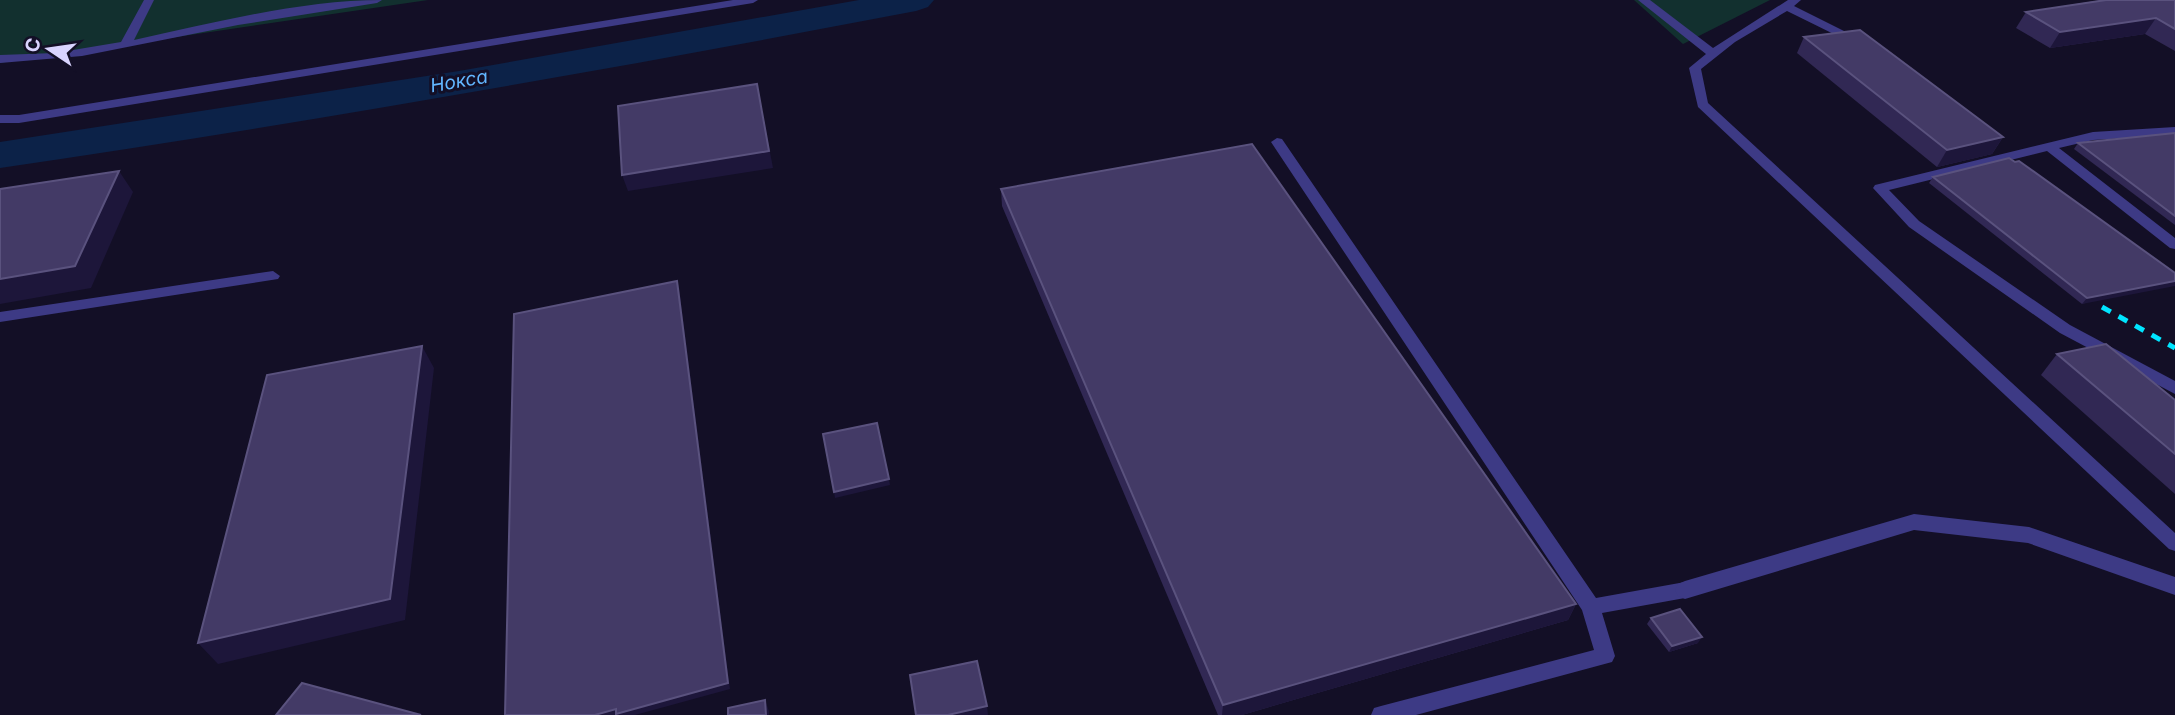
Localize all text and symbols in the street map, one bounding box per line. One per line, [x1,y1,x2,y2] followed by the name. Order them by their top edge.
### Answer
[14,14,84,84] north arrow
[20,36,46,55] text: С
[428,65,490,97] water label: Нокса

